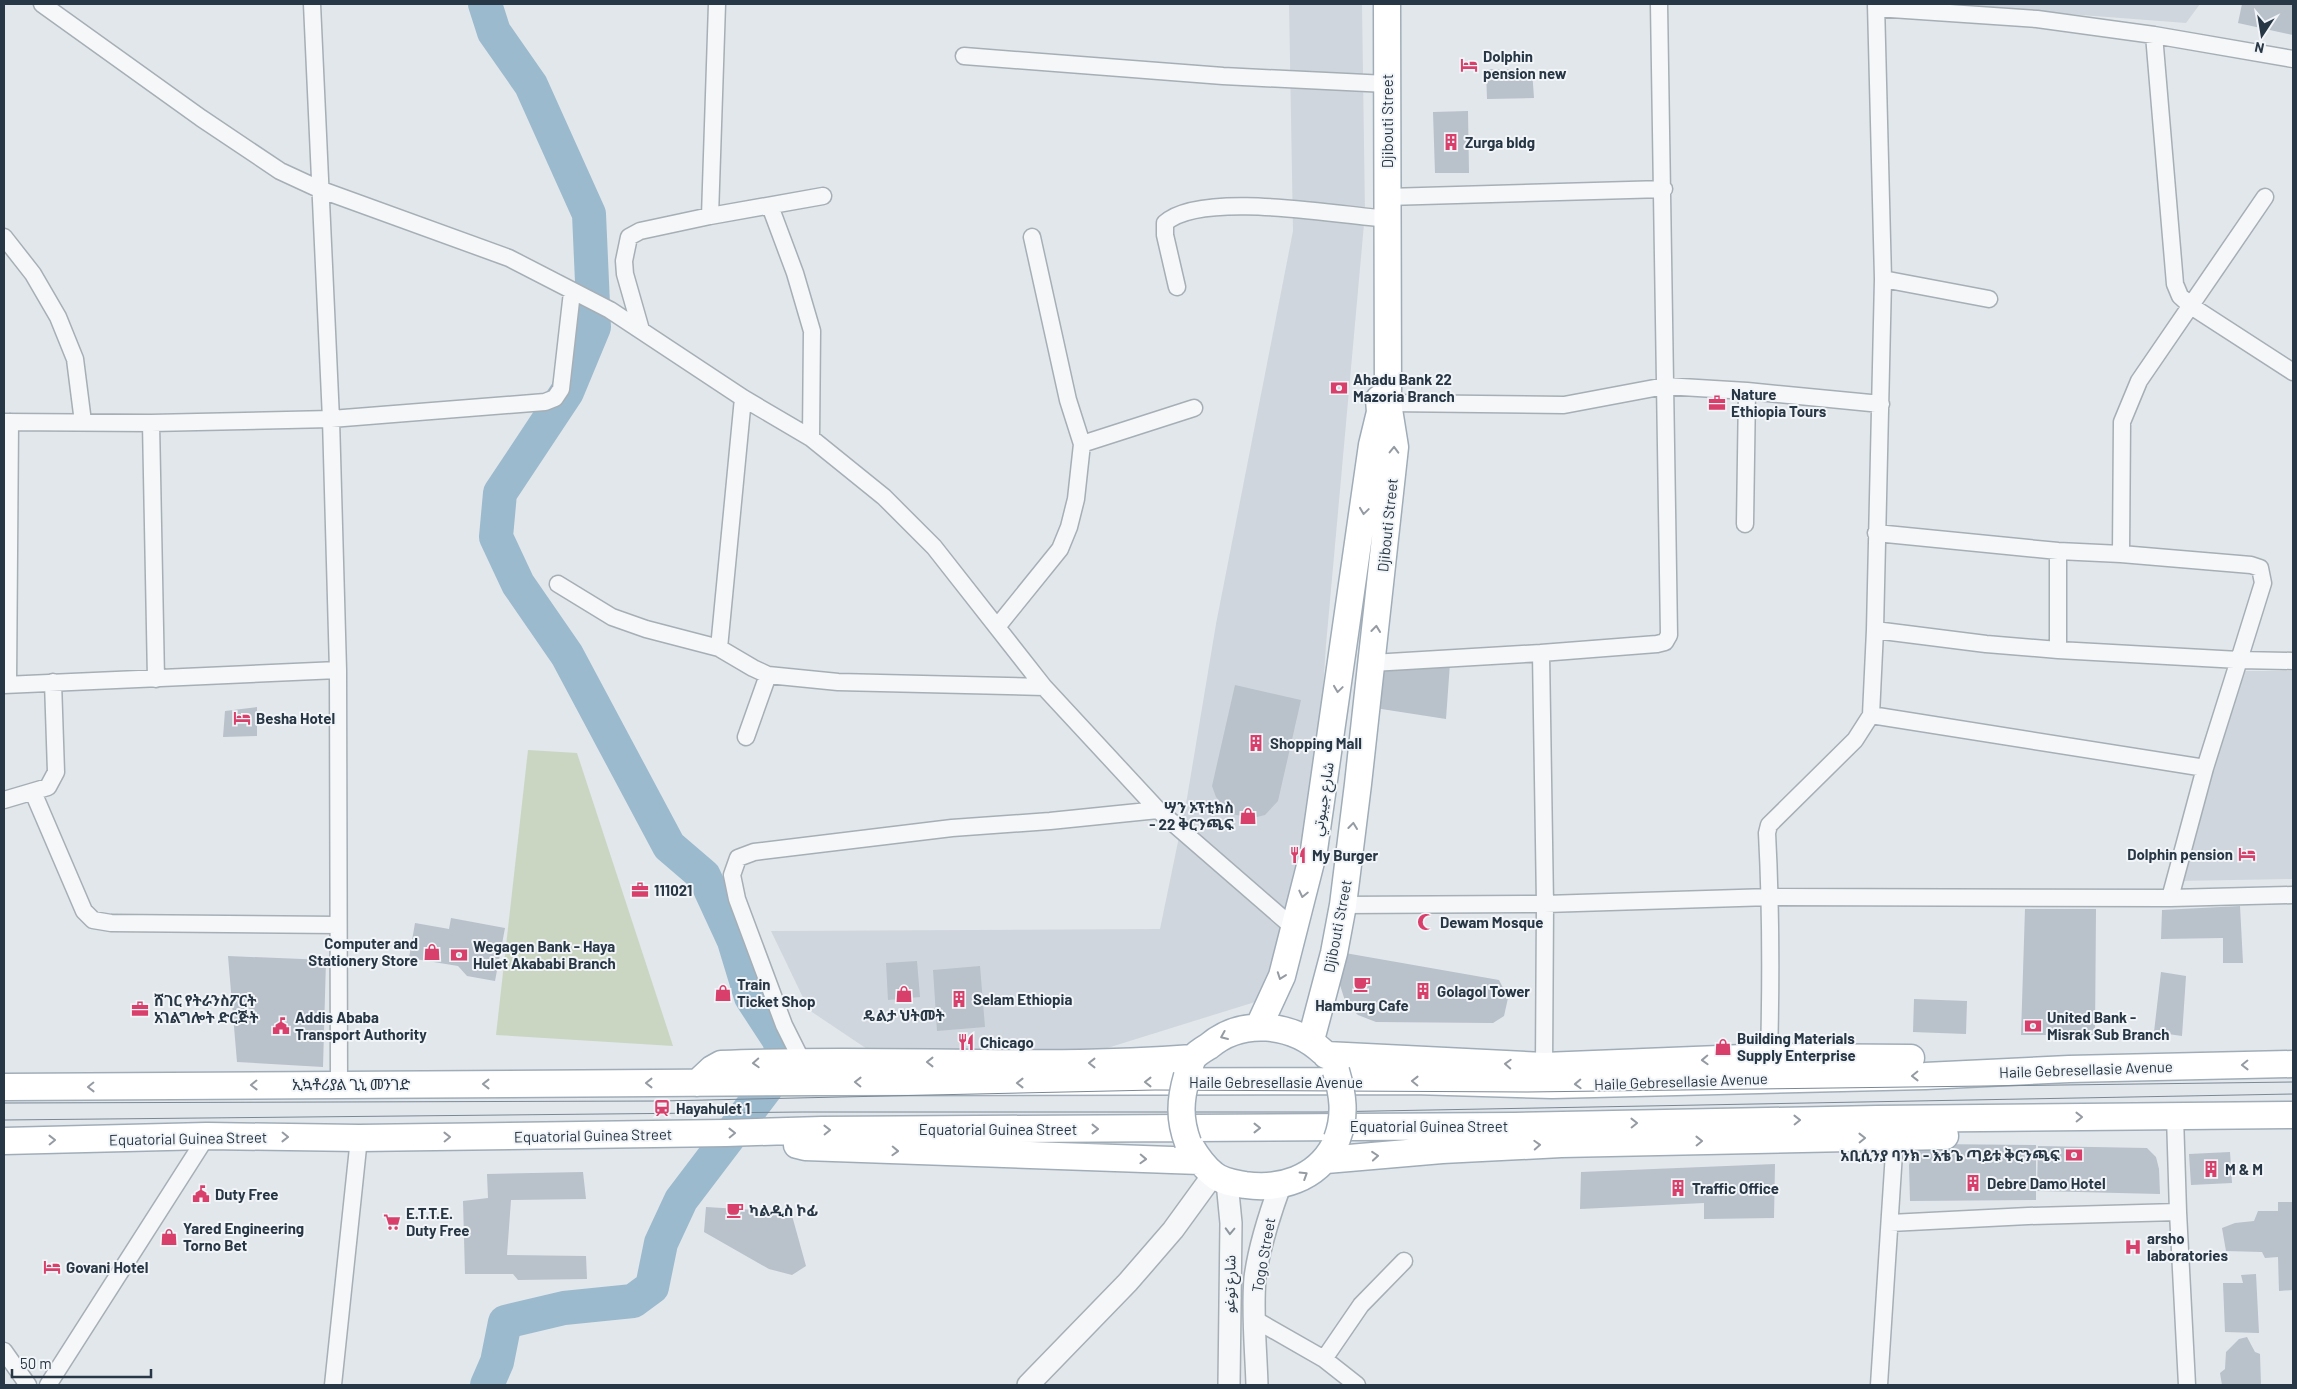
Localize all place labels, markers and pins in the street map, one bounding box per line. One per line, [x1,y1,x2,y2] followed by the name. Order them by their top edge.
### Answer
[1483,47,1567,82] place label: Dolphin pension new
[1459,55,1479,75] hotel icon: Dolphin pension new
[1441,132,1461,152] building icon: Zurga bldg
[1465,133,1535,151] place label: Zurga bldg
[1353,370,1455,405] place label: Ahadu Bank 22 Mazoria Branch
[1329,378,1349,398] bank icon: Ahadu Bank 22 Mazoria Branch
[1731,385,1827,420] place label: Nature Ethiopia Tours
[1707,393,1727,413] office icon: Nature Ethiopia Tours
[232,708,252,728] hotel icon: Besha Hotel
[256,709,335,727] place label: Besha Hotel
[1246,733,1266,753] building icon: Shopping Mall
[1270,734,1362,752] place label: Shopping Mall
[1149,798,1234,833] place label: ሣን ኦፕቲክስ - 22 ቅርንጫፍ
[1238,806,1258,826] shop icon: ሣን ኦፕቲክስ - 22 ቅርንጫፍ
[2237,844,2257,864] hotel icon: Dolphin pension
[1288,845,1308,865] restaurant icon: My Burger
[2127,845,2233,863] place label: Dolphin pension
[1312,846,1379,864] place label: My Burger
[630,880,650,900] office icon: 111021
[654,881,692,899] place label: 111021
[1416,912,1436,932] mosque icon: Dewam Mosque
[1440,913,1543,931] place label: Dewam Mosque
[308,934,418,969] place label: Computer and Stationery Store
[473,937,616,972] place label: Wegagen Bank - Haya Hulet Akababi Branch
[422,942,442,962] shop icon: Computer and Stationery Store
[449,945,469,965] bank icon: Wegagen Bank - Haya Hulet Akababi Branch
[1352,974,1372,994] cafe icon: Hamburg Cafe
[737,975,816,1010] place label: Train Ticket Shop
[1413,981,1433,1001] building icon: Golagol Tower
[1437,982,1530,1000] place label: Golagol Tower
[713,983,733,1003] shop icon: Train Ticket Shop
[894,984,914,1004] shop icon: ዴልታ ህትመት
[949,989,969,1009] building icon: Selam Ethiopia
[973,990,1072,1008] place label: Selam Ethiopia
[154,991,259,1026] place label: ሸገር የትራንስፖርት አገልግሎት ድርጅት
[1315,996,1409,1014] place label: Hamburg Cafe
[130,999,150,1019] office icon: ሸገር የትራንስፖርት አገልግሎት ድርጅት
[863,1006,946,1024] place label: ዴልታ ህትመት
[295,1008,427,1043] place label: Addis Ababa Transport Authority
[2047,1008,2170,1043] place label: United Bank - Misrak Sub Branch
[271,1016,291,1036] public building icon: Addis Ababa Transport Authority
[2023,1016,2043,1036] bank icon: United Bank - Misrak Sub Branch
[1737,1029,1856,1064] place label: Building Materials Supply Enterprise
[956,1032,976,1052] restaurant icon: Chicago
[980,1033,1034,1051] place label: Chicago
[1713,1037,1733,1057] shop icon: Building Materials Supply Enterprise
[652,1098,672,1118] station icon: Hayahulet 1
[676,1099,750,1117] place label: Hayahulet 1
[2064,1145,2084,1165] bank icon: አቢሲንያ ባንክ - እቴጌ ጣይቱ ቅርንጫፍ
[1840,1146,2060,1164] place label: አቢሲንያ ባንክ - እቴጌ ጣይቱ ቅርንጫፍ
[2201,1159,2221,1179] building icon: M & M
[2225,1160,2263,1178] place label: M & M
[1963,1173,1983,1193] building icon: Debre Damo Hotel
[1987,1174,2106,1192] place label: Debre Damo Hotel
[1668,1178,1688,1198] building icon: Traffic Office
[1692,1179,1779,1197] place label: Traffic Office
[191,1184,211,1204] public building icon: Duty Free
[215,1185,279,1203] place label: Duty Free
[725,1200,745,1220] cafe icon: ካልዲስ ኮፊ
[749,1201,819,1219] place label: ካልዲስ ኮፊ
[406,1204,470,1239] place label: E.T.T.E. Duty Free
[382,1212,402,1232] supermarket icon: E.T.T.E. Duty Free
[183,1219,304,1254] place label: Yared Engineering Torno Bet
[159,1227,179,1247] shop icon: Yared Engineering Torno Bet
[2147,1229,2228,1264] place label: arsho laboratories
[2123,1237,2143,1257] hospital icon: arsho laboratories
[42,1257,62,1277] hotel icon: Govani Hotel
[66,1258,148,1276] place label: Govani Hotel

